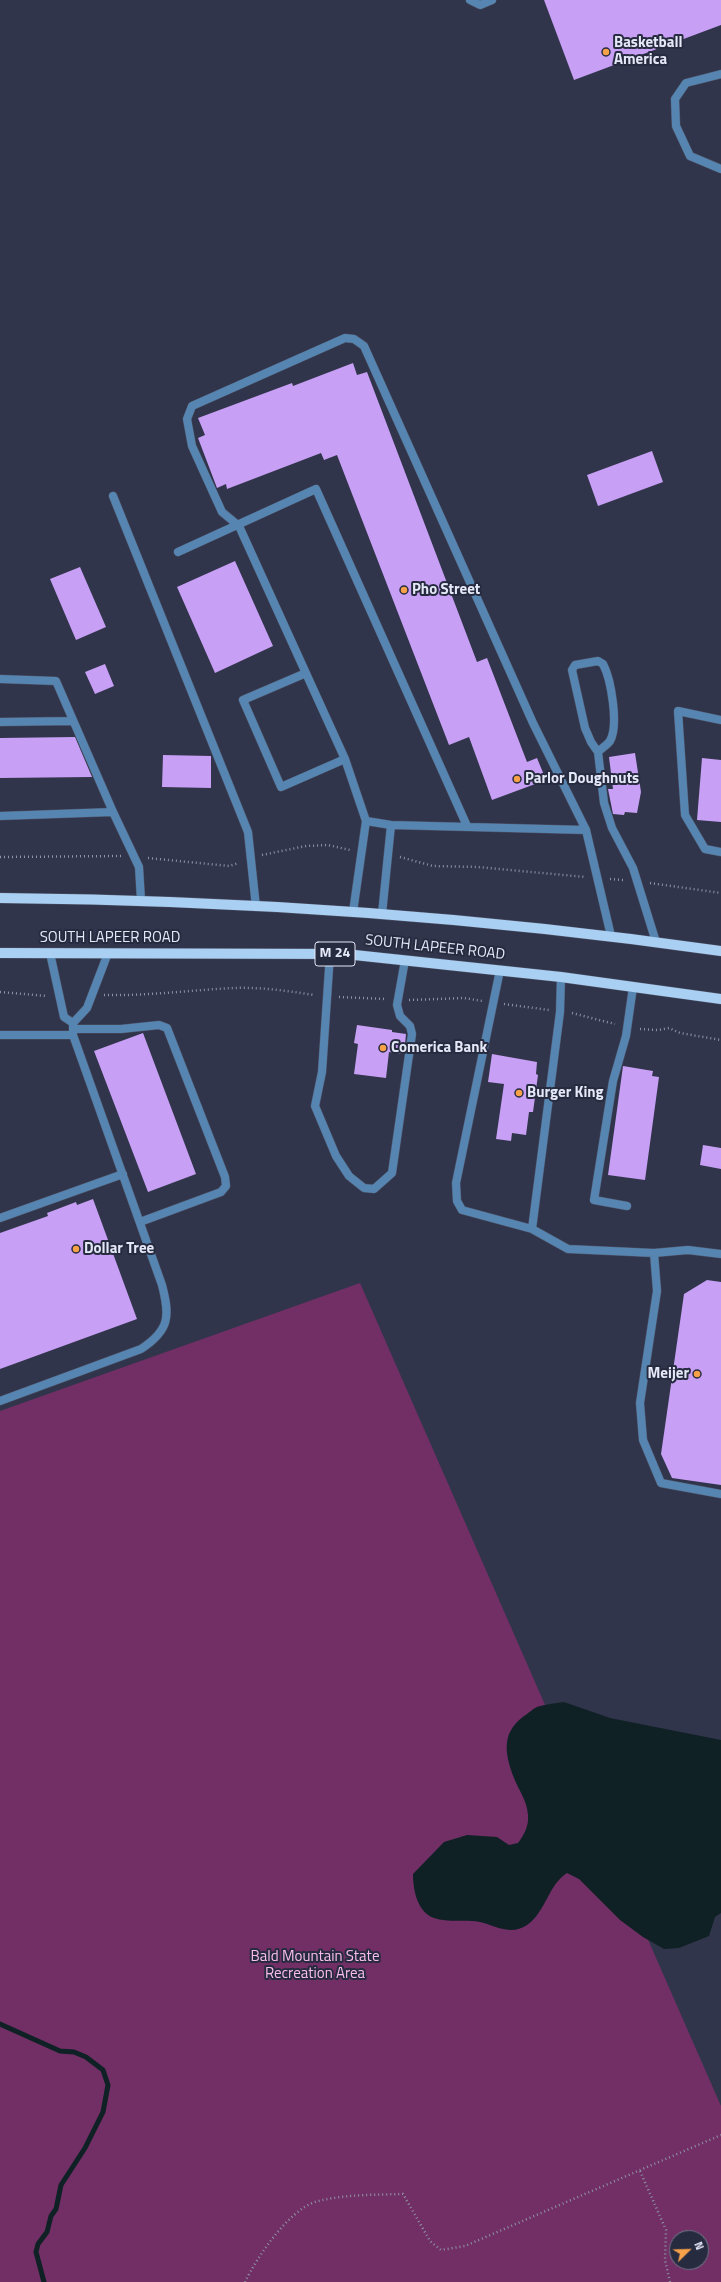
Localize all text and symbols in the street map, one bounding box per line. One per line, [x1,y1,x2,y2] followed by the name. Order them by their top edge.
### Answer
[614,34,683,69] place label: Basketball America
[601,47,611,57] marker: Basketball America
[412,581,480,599] place label: Pho Street
[399,585,409,595] marker: Pho Street
[525,770,639,788] place label: Parlor Doughnuts
[512,774,522,784] marker: Parlor Doughnuts
[40,929,180,947] street label: SOUTH LAPEER ROAD
[364,932,506,964] street label: SOUTH LAPEER ROAD
[315,942,355,966] road number: M 24
[391,1039,487,1057] place label: Comerica Bank
[378,1043,388,1053] marker: Comerica Bank
[527,1084,604,1102] place label: Burger King
[514,1088,524,1098] marker: Burger King
[84,1240,154,1258] place label: Dollar Tree
[71,1244,81,1254] marker: Dollar Tree
[648,1365,689,1383] place label: Meijer
[692,1369,702,1379] marker: Meijer
[251,1948,379,1983] park label: Bald Mountain State Recreation Area
[669,2230,709,2270] north arrow
[690,2239,708,2252] text: N

